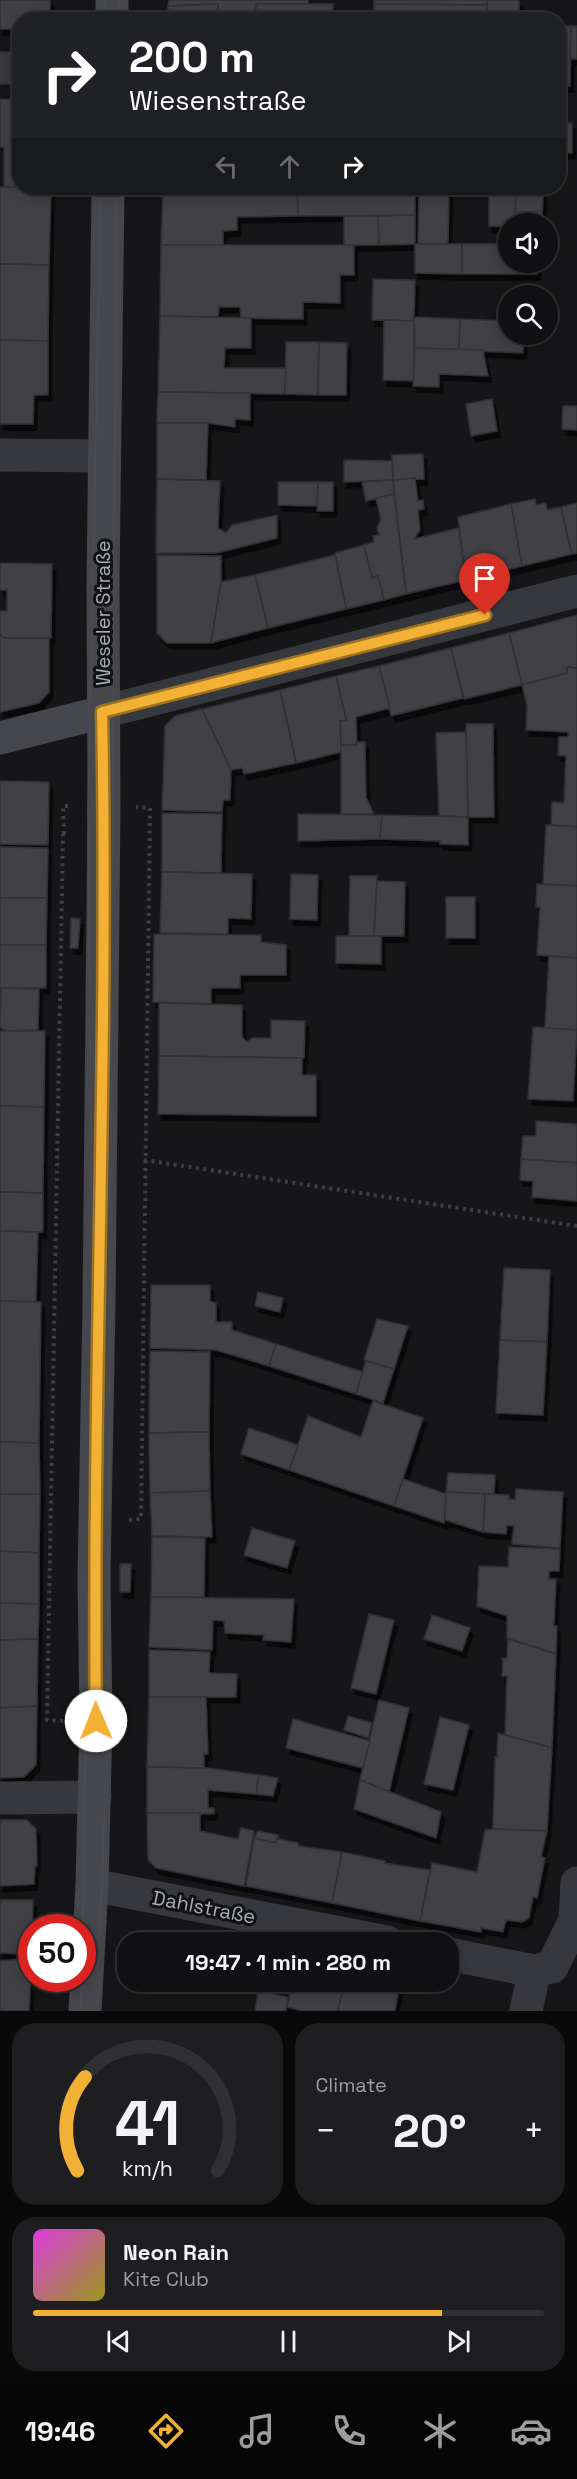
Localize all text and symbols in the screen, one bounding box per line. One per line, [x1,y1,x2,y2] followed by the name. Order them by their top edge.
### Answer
[129,31,255,84] text: 200 m
[30,36,108,114] icon: right
[129,83,307,118] text: Wiesenstraße
[210,150,243,183] icon: left
[273,150,306,183] icon: ahead
[336,150,369,183] icon: right
[498,213,558,345] map controls
[498,213,558,273] button: sound
[498,285,558,345] button: search
[90,540,116,686] street label: Weseler Straße
[459,553,510,615] pin
[468,562,501,595] icon: arrive
[64,1689,128,1753] position arrow
[150,1884,258,1930] street label: Dahlstraße
[18,1914,96,1992] speed limit sign: 50
[185,1948,391,1976] text: 19:47 · 1 min · 280 m
[316,2072,387,2098] text: Climate
[114,2084,180,2163] text: 41
[393,2103,467,2160] text: 20°
[316,2110,336,2152] text: −
[524,2110,544,2152] text: +
[122,2155,173,2182] text: km/h
[123,2238,229,2266] text: Neon Rain
[123,2266,209,2292] text: Kite Club
[102,2325,135,2358] icon: previous
[272,2325,305,2358] icon: pause
[442,2325,475,2358] icon: next
[145,2410,187,2452] icon: directions
[236,2410,278,2452] icon: music
[328,2410,370,2452] icon: phone
[419,2410,461,2452] icon: climate
[510,2410,552,2452] icon: car
[25,2414,95,2449] text: 19:46

